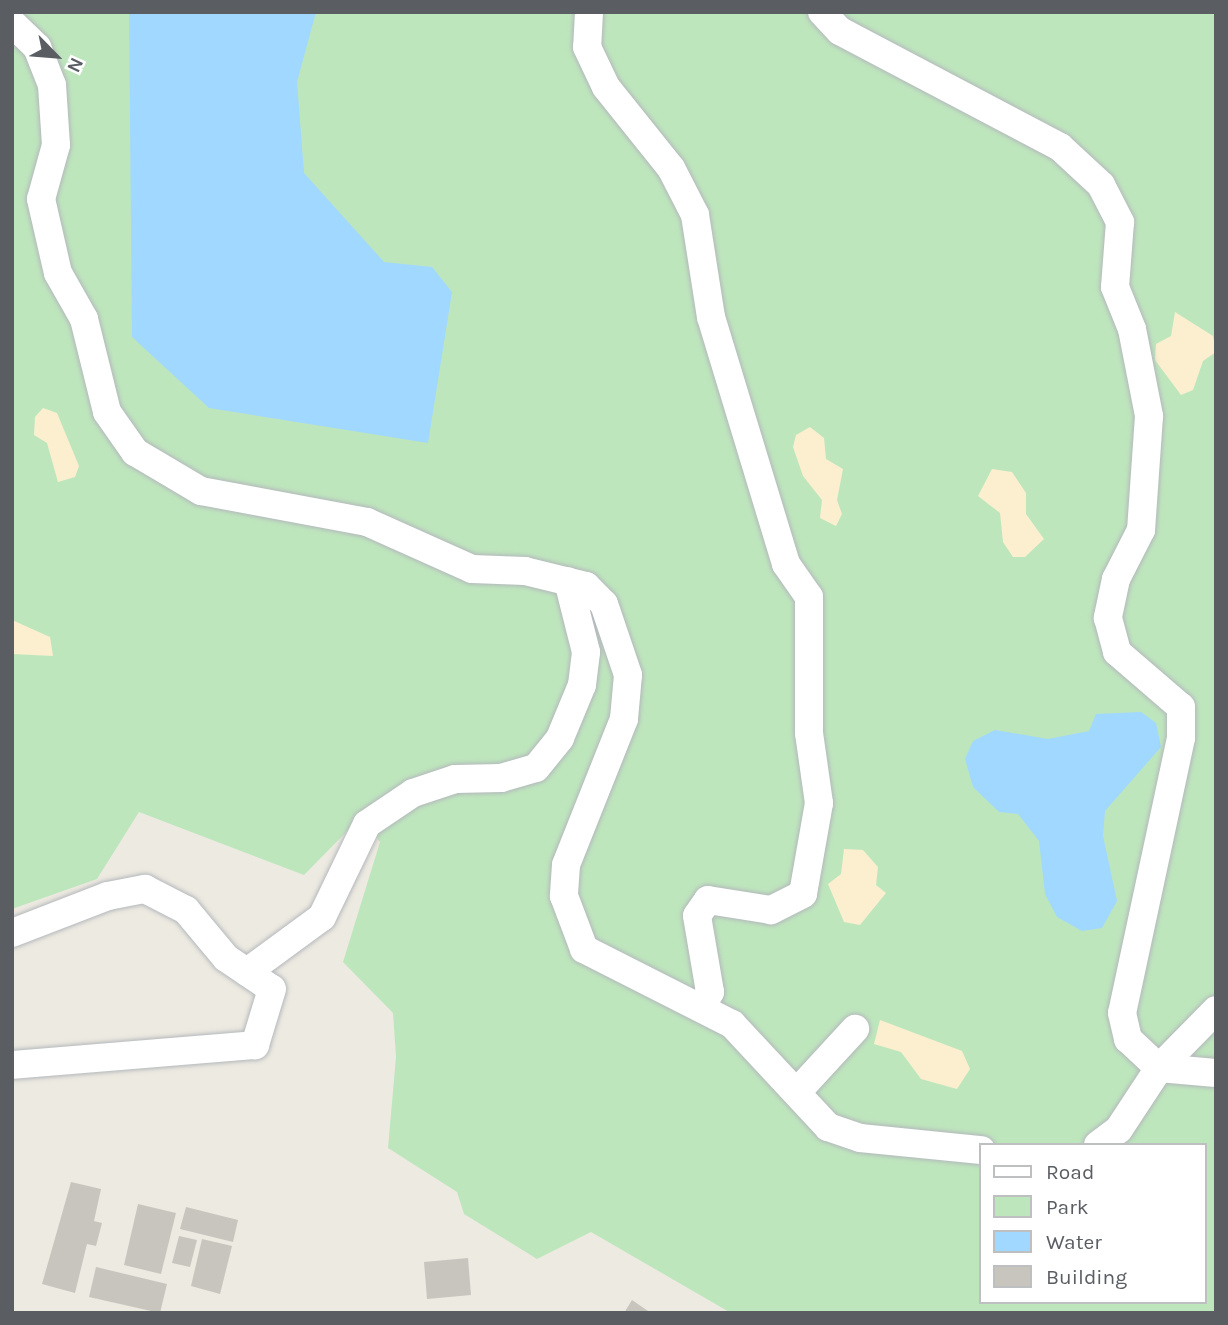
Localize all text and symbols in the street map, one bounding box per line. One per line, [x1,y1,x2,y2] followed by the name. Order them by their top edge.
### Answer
[21,21,91,91] north arrow
[62,54,88,76] text: N
[979,1143,1207,1304] legend
[1046,1160,1094,1184] text: Road
[1046,1195,1089,1219] text: Park
[1046,1230,1102,1254] text: Water
[1046,1265,1127,1289] text: Building

